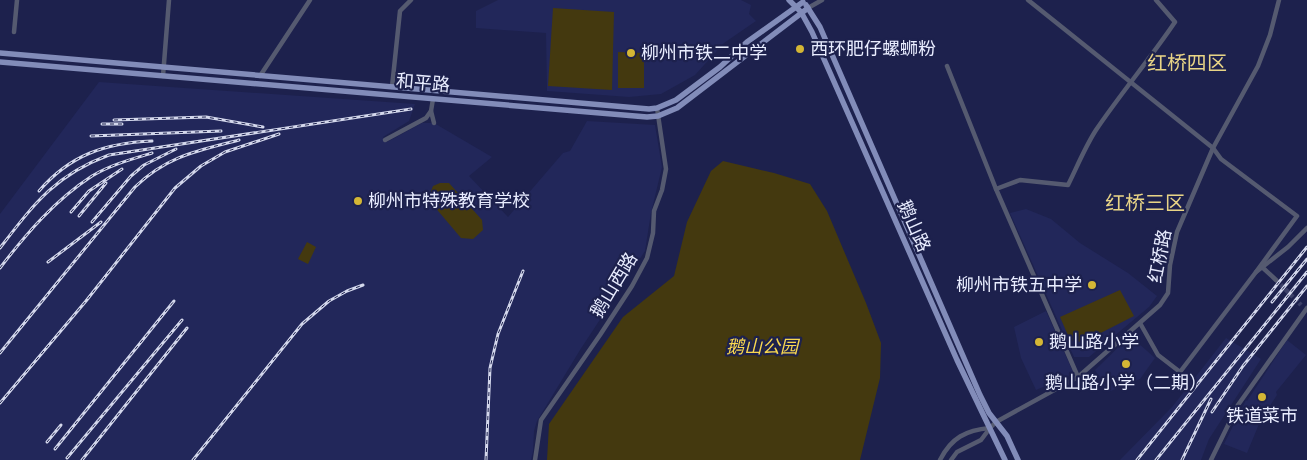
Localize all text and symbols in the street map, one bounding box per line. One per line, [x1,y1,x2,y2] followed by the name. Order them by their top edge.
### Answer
[810,39,936,59] place label: 西环肥仔螺蛳粉
[641,43,767,63] place label: 柳州市铁二中学
[794,43,806,55] marker: 西环肥仔螺蛳粉
[625,47,637,59] marker: 柳州市铁二中学
[1147,52,1227,74] district label: 红桥四区
[395,71,451,95] street label: 和平路
[368,191,530,211] place label: 柳州市特殊教育学校
[1105,192,1185,214] district label: 红桥三区
[352,195,364,207] marker: 柳州市特殊教育学校
[894,197,934,255] street label: 鹅山路
[1145,228,1175,284] street label: 红桥路
[587,249,641,321] street label: 鹅山西路
[956,275,1082,295] place label: 柳州市铁五中学
[1086,279,1098,291] marker: 柳州市铁五中学
[1049,332,1139,352] place label: 鹅山路小学
[1033,336,1045,348] marker: 鹅山路小学
[726,337,801,357] park label: 鹅山公园
[1120,358,1132,370] marker: 鹅山路小学（二期）
[1045,373,1207,393] place label: 鹅山路小学（二期）
[1256,391,1268,403] marker: 铁道菜市
[1226,406,1298,426] place label: 铁道菜市

